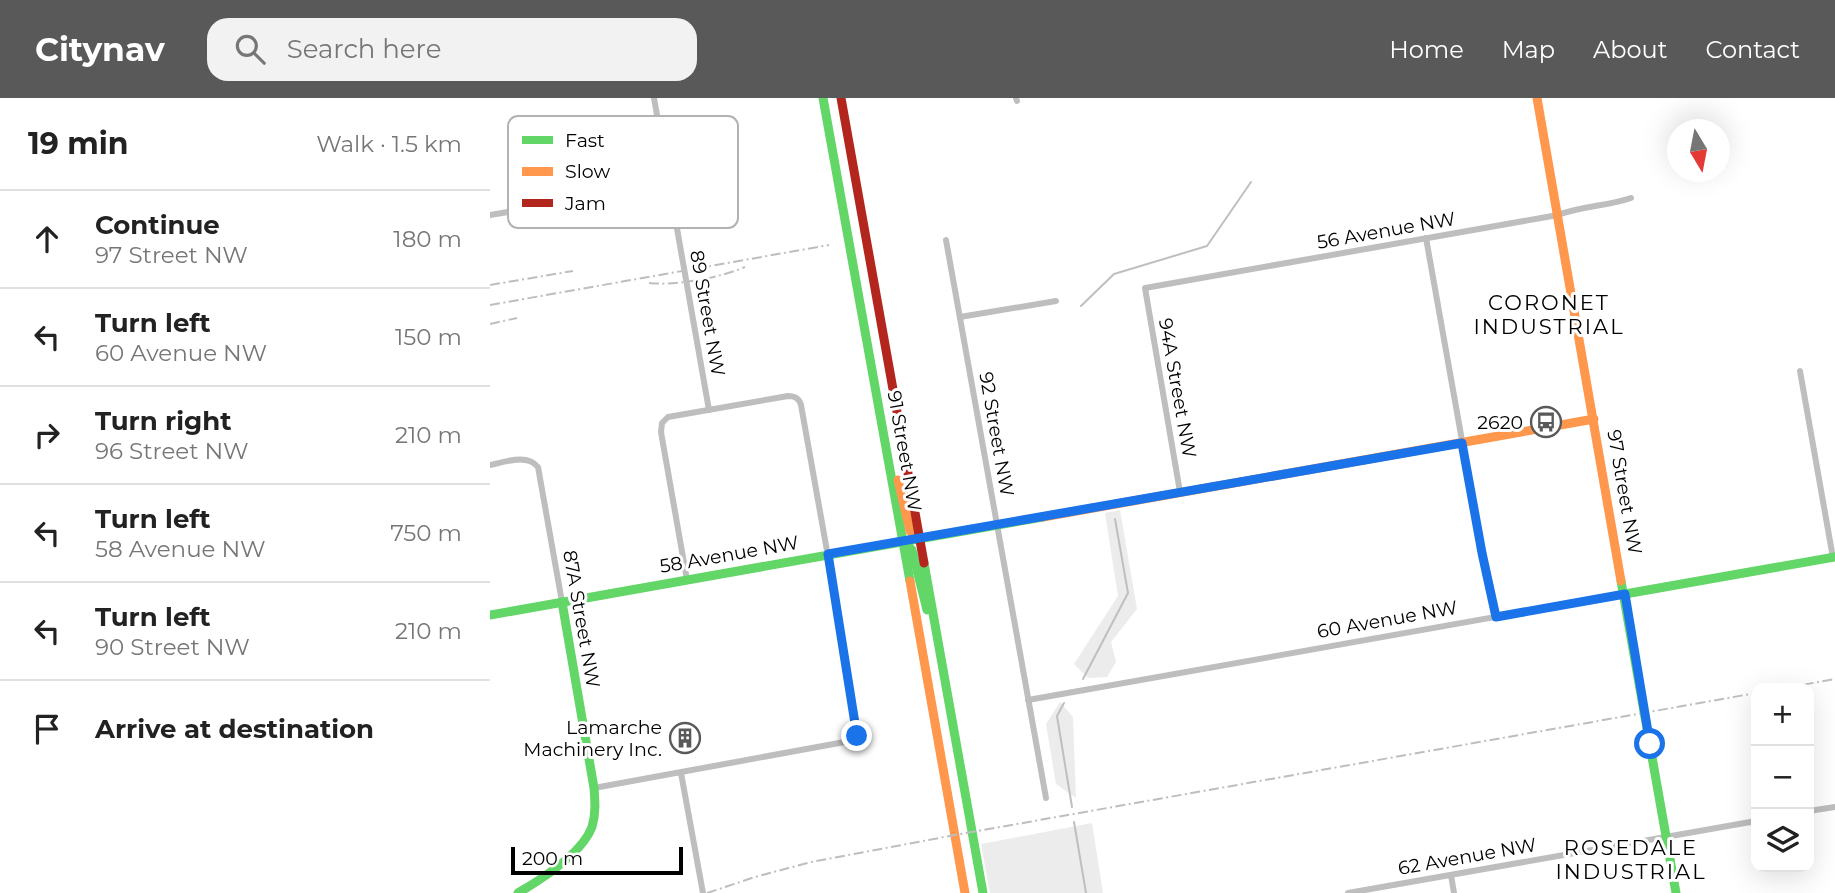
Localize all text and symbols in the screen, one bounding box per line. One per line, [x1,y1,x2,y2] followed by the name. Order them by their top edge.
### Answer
[207,18,697,81] search box
[35,29,165,69] text: Citynav
[231,30,269,68] icon: search
[287,33,441,65] text: Search here
[1389,35,1464,64] text: Home
[1502,35,1555,64] text: Map
[1593,35,1667,64] text: About
[1705,35,1800,64] text: Contact
[508,116,738,228] legend
[1667,119,1730,182] north arrow
[28,125,129,162] text: 19 min
[565,129,605,152] text: Fast
[316,130,462,158] text: Walk · 1.5 km
[565,160,610,183] text: Slow
[564,192,606,215] text: Jam
[1315,207,1457,254] street label: 56 Avenue NW
[95,209,220,241] text: Continue
[28,220,66,258] icon: ahead
[393,225,462,253] text: 180 m
[95,241,248,269] text: 97 Street NW
[685,248,730,378] street label: 89 Street NW
[1473,290,1625,339] district label: CORONET INDUSTRIAL
[95,307,211,339] text: Turn left
[1154,316,1201,460] street label: 94A Street NW
[28,318,66,356] icon: left
[395,323,462,351] text: 150 m
[95,339,267,367] text: 60 Avenue NW
[974,370,1019,498] street label: 92 Street NW
[883,389,926,513] street label: 91 Street NW
[95,405,231,437] text: Turn right
[1529,405,1563,439] bus stop icon: 2620
[1477,411,1523,434] place label: 2620
[28,416,66,454] icon: right
[395,421,462,449] text: 210 m
[1602,428,1647,556] street label: 97 Street NW
[95,437,249,465] text: 96 Street NW
[95,503,211,535] text: Turn left
[28,514,66,552] icon: left
[390,519,462,547] text: 750 m
[658,531,800,578] street label: 58 Avenue NW
[95,535,265,563] text: 58 Avenue NW
[558,548,605,690] street label: 87A Street NW
[1315,596,1459,643] street label: 60 Avenue NW
[95,601,211,633] text: Turn left
[28,612,66,650] icon: left
[395,617,462,645] text: 210 m
[95,633,250,661] text: 90 Street NW
[1751,683,1814,872] map controls
[1751,683,1814,746] button: +
[28,710,66,748] icon: arrive
[95,713,374,745] text: Arrive at destination
[523,716,662,761] place label: Lamarche Machinery Inc.
[841,720,872,751] route end
[668,721,702,755] building icon: Lamarche Machinery Inc.
[1634,728,1665,759] route start
[1751,746,1814,809] button: −
[1751,809,1814,872] button: layers
[1396,833,1538,880] street label: 62 Avenue NW
[1555,835,1707,884] district label: ROSEDALE INDUSTRIAL
[511,844,682,876] scale bar
[522,847,583,870] text: 200 m

